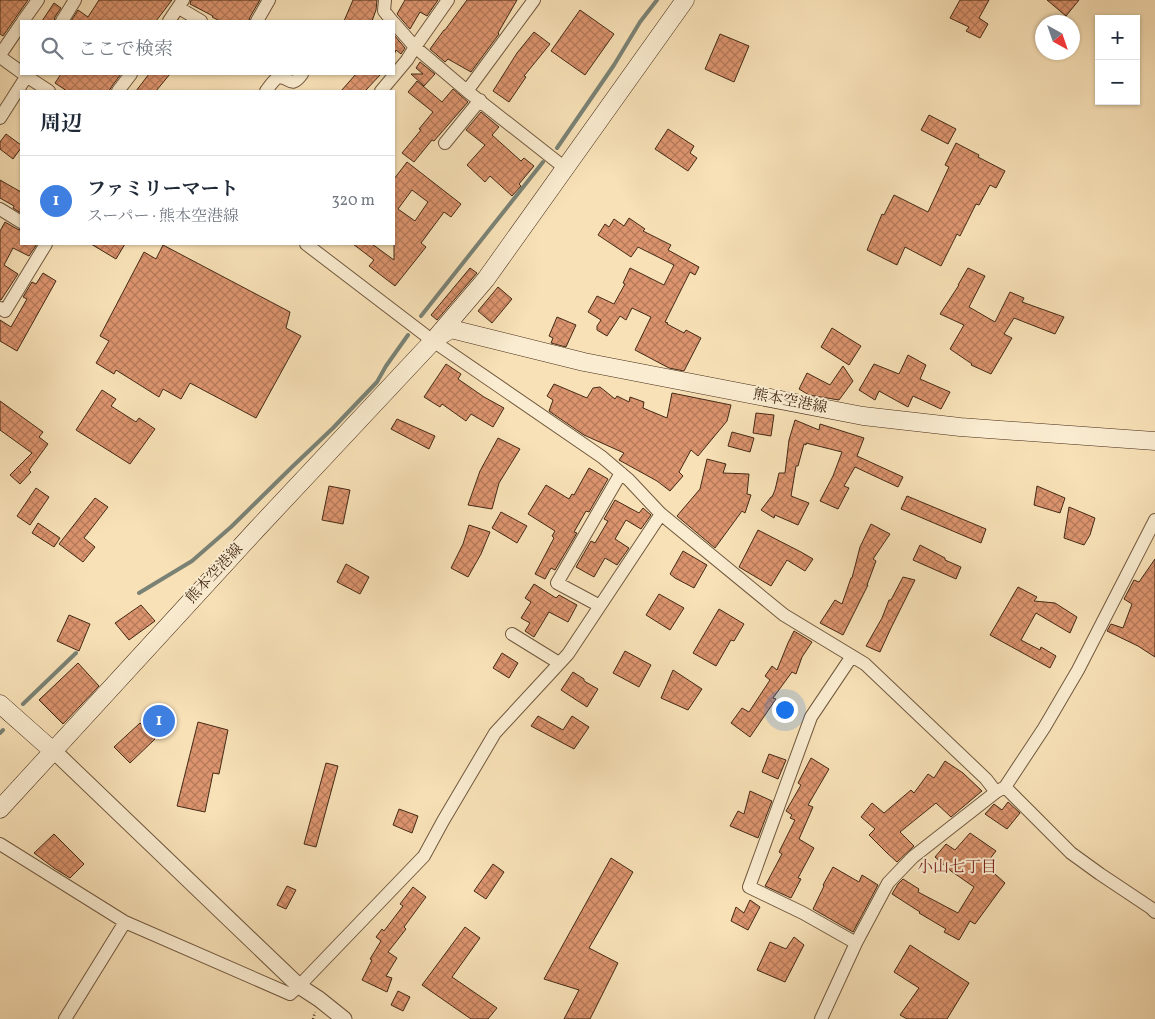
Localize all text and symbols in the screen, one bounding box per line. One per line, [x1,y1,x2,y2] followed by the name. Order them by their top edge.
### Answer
[1035,15,1080,60] north arrow
[1095,15,1140,105] map controls
[1095,15,1140,60] button: +
[20,20,395,75] search box
[38,34,66,62] icon: search
[78,37,173,63] text: ここで検索
[1095,60,1140,105] button: −
[40,110,82,139] text: 周辺
[87,177,239,203] text: ファミリーマート
[53,190,59,212] text: 1
[331,190,375,212] text: 320 m
[87,206,239,228] text: スーパー · 熊本空港線
[751,385,829,419] street label: 熊本空港線
[182,539,248,609] street label: 熊本空港線
[772,697,798,723] your location
[143,702,175,740] pin: 1
[917,857,997,879] district label: 小山七丁目

